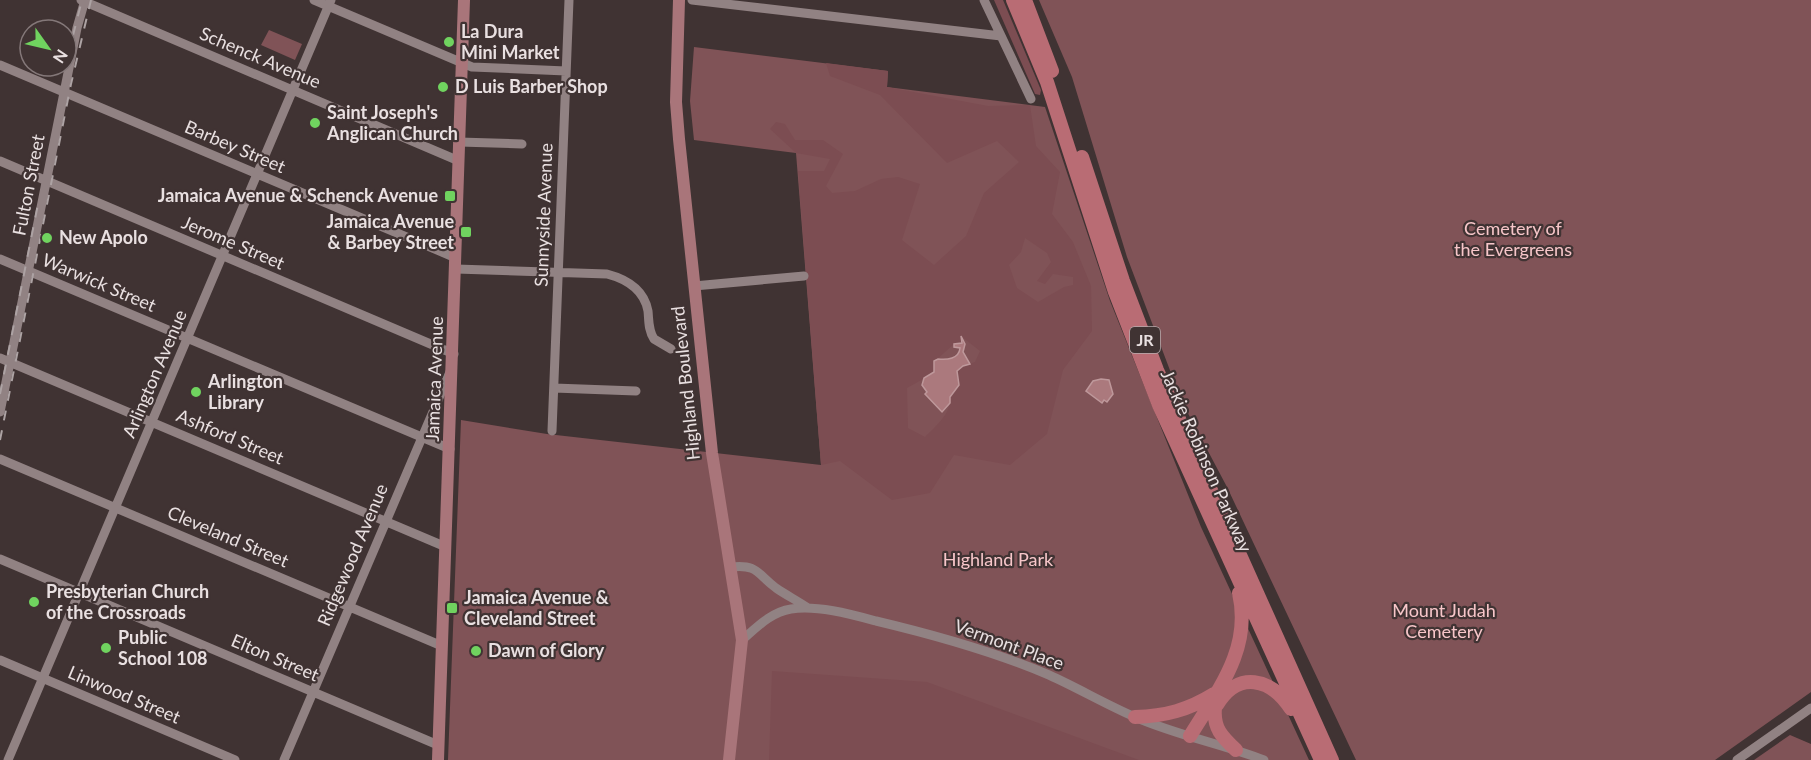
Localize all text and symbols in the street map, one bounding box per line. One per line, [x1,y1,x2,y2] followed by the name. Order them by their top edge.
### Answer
[18,18,78,78] north arrow
[461,20,560,63] place label: La Dura Mini Market
[197,22,324,92] street label: Schenck Avenue
[442,35,456,49] marker: La Dura Mini Market
[50,46,72,67] text: N
[455,75,608,97] place label: D Luis Barber Shop
[436,80,450,94] marker: D Luis Barber Shop
[326,101,458,144] place label: Saint Joseph's Anglican Church
[182,115,290,177] street label: Barbey Street
[308,116,322,130] marker: Saint Joseph's Anglican Church
[7,132,49,237] street label: Fulton Street
[529,143,557,287] street label: Sunnyside Avenue
[158,184,438,206] place label: Jamaica Avenue & Schenck Avenue
[443,189,457,203] marker: Jamaica Avenue & Schenck Avenue
[327,210,454,253] place label: Jamaica Avenue & Barbey Street
[179,211,289,274] street label: Jerome Street
[1454,217,1572,260] park label: Cemetery of the Evergreens
[459,225,473,239] marker: Jamaica Avenue & Barbey Street
[59,226,148,248] place label: New Apolo
[40,231,54,245] marker: New Apolo
[39,248,160,316] street label: Warwick Street
[666,305,704,461] street label: Highland Boulevard
[117,306,191,441] street label: Arlington Avenue
[421,316,447,442] street label: Jamaica Avenue
[1130,327,1160,353] road number: JR
[1157,366,1257,556] street label: Jackie Robinson Parkway
[207,370,283,413] place label: Arlington Library
[189,385,203,399] marker: Arlington Library
[173,404,288,469] street label: Ashford Street
[312,480,392,629] street label: Ridgewood Avenue
[165,501,293,572] street label: Cleveland Street
[943,548,1054,570] park label: Highland Park
[46,580,209,623] place label: Presbyterian Church of the Crossroads
[464,586,609,629] place label: Jamaica Avenue & Cleveland Street
[27,595,41,609] marker: Presbyterian Church of the Crossroads
[1392,599,1496,642] park label: Mount Judah Cemetery
[445,601,459,615] marker: Jamaica Avenue & Cleveland Street
[952,614,1067,674] street label: Vermont Place
[118,626,208,669] place label: Public School 108
[228,629,323,686] street label: Elton Street
[488,639,605,661] place label: Dawn of Glory
[99,641,113,655] marker: Public School 108
[469,644,483,658] marker: Dawn of Glory
[65,660,184,728] street label: Linwood Street

